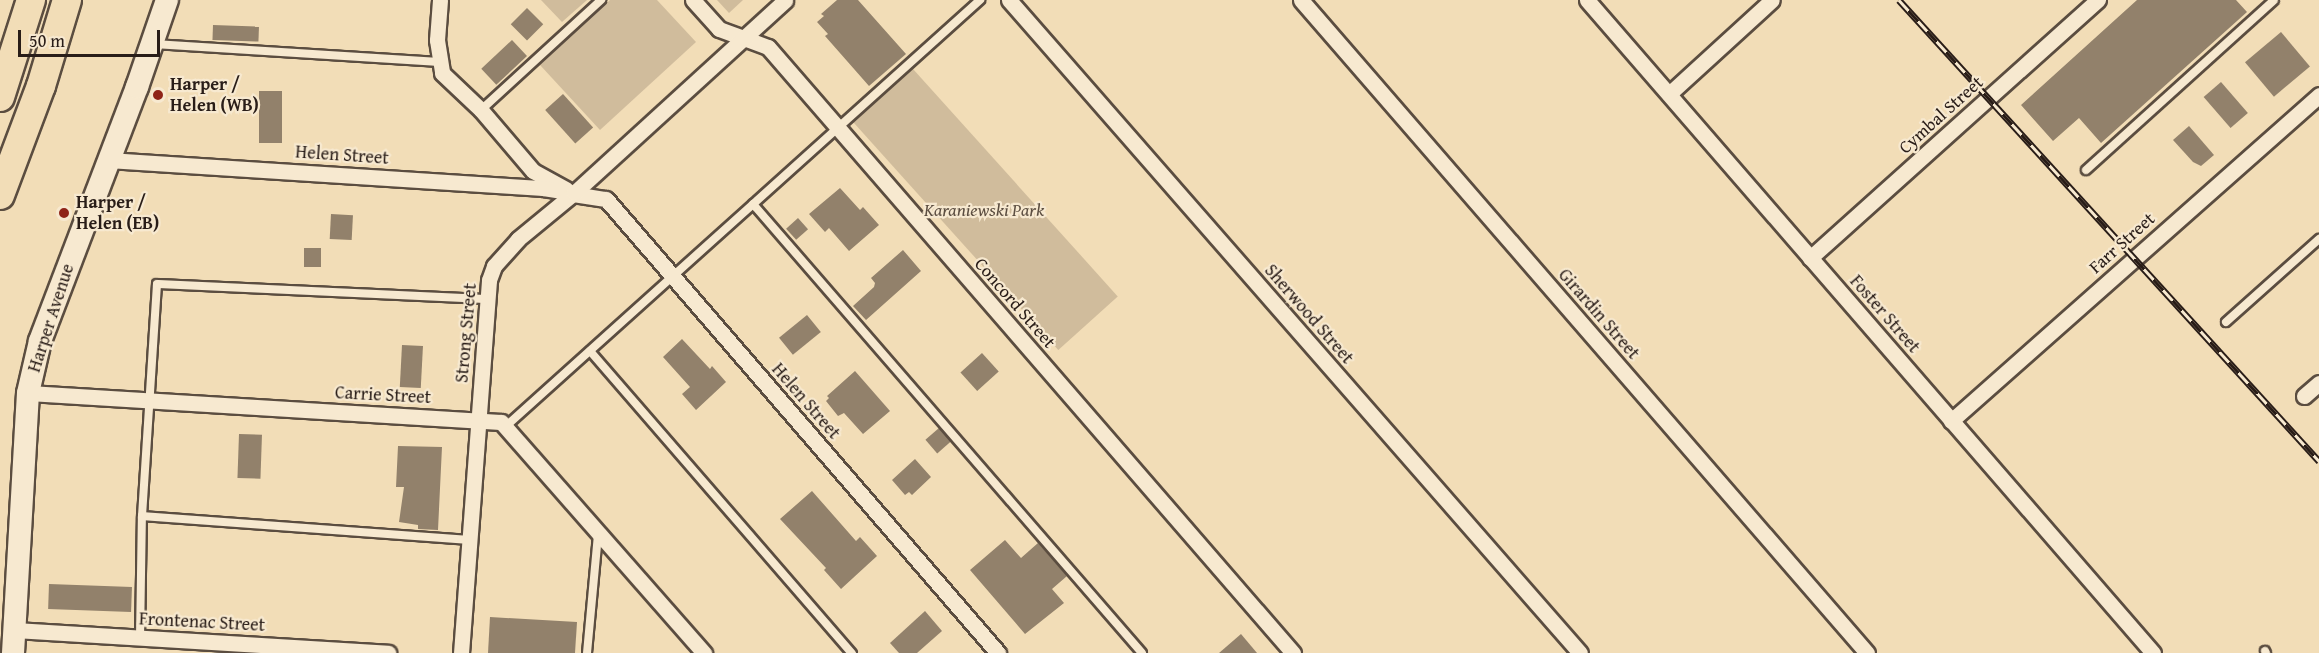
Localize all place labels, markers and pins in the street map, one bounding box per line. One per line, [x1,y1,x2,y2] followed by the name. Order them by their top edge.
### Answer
[170,74,259,116] place label: Harper / Helen (WB)
[151,88,165,102] marker: Harper / Helen (WB)
[76,192,159,234] place label: Harper / Helen (EB)
[57,206,71,220] marker: Harper / Helen (EB)

